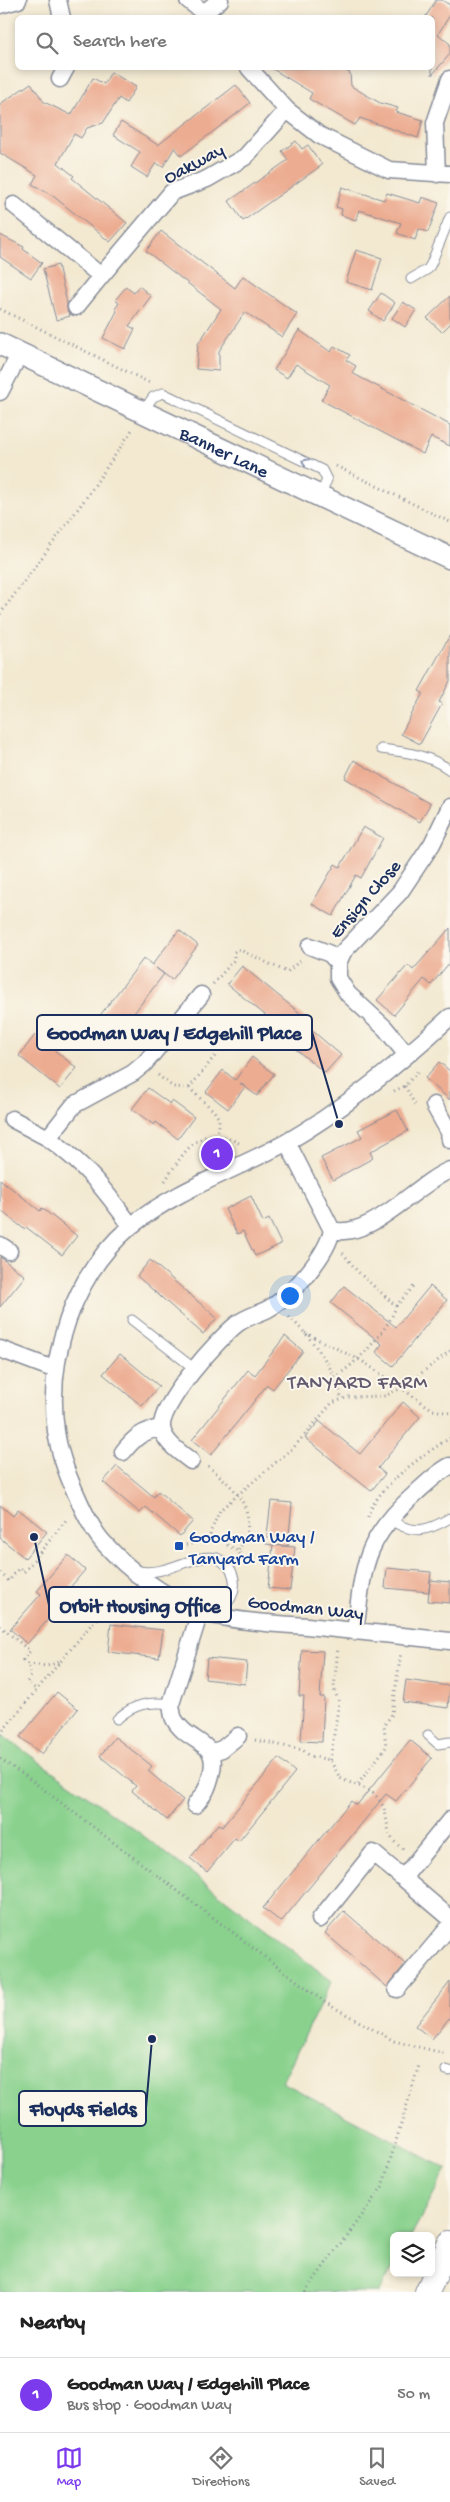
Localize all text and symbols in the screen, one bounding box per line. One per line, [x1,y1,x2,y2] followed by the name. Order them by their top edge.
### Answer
[15,15,435,70] search box
[33,29,61,57] icon: search
[73,31,167,54] text: Search here
[161,139,229,191] street label: Oakway
[174,423,272,485] street label: Banner Lane
[302,458,311,468] one-way arrow
[326,856,407,945] street label: Ensign Close
[37,1015,312,1050] callout: Goodman Way / Edgehill Place
[46,1024,302,1047] text: Goodman Way / Edgehill Place
[201,1135,233,1173] pin: 1
[277,1283,303,1309] your location
[287,1373,428,1396] district label: TANYARD FARM
[188,1527,315,1572] place label: Goodman Way / Tanyard Farm
[173,1540,185,1552] marker: Goodman Way / Tanyard Farm
[49,1587,231,1622] callout: Orbit Housing Office
[247,1592,365,1627] street label: Goodman Way
[59,1596,221,1620] text: Orbit Housing Office
[19,2091,146,2126] callout: Floyds Fields
[28,2100,138,2123] text: Floyds Fields
[390,2232,435,2277] map controls
[390,2232,435,2277] button: layers
[20,2312,85,2337] text: Nearby
[67,2374,309,2397] text: Goodman Way / Edgehill Place
[33,2386,39,2405] text: 1
[397,2386,430,2405] text: 50 m
[67,2397,232,2416] text: Bus stop · Goodman Way
[55,2444,83,2491] tab: Map
[193,2444,250,2491] tab: Directions
[359,2444,395,2491] tab: Saved

